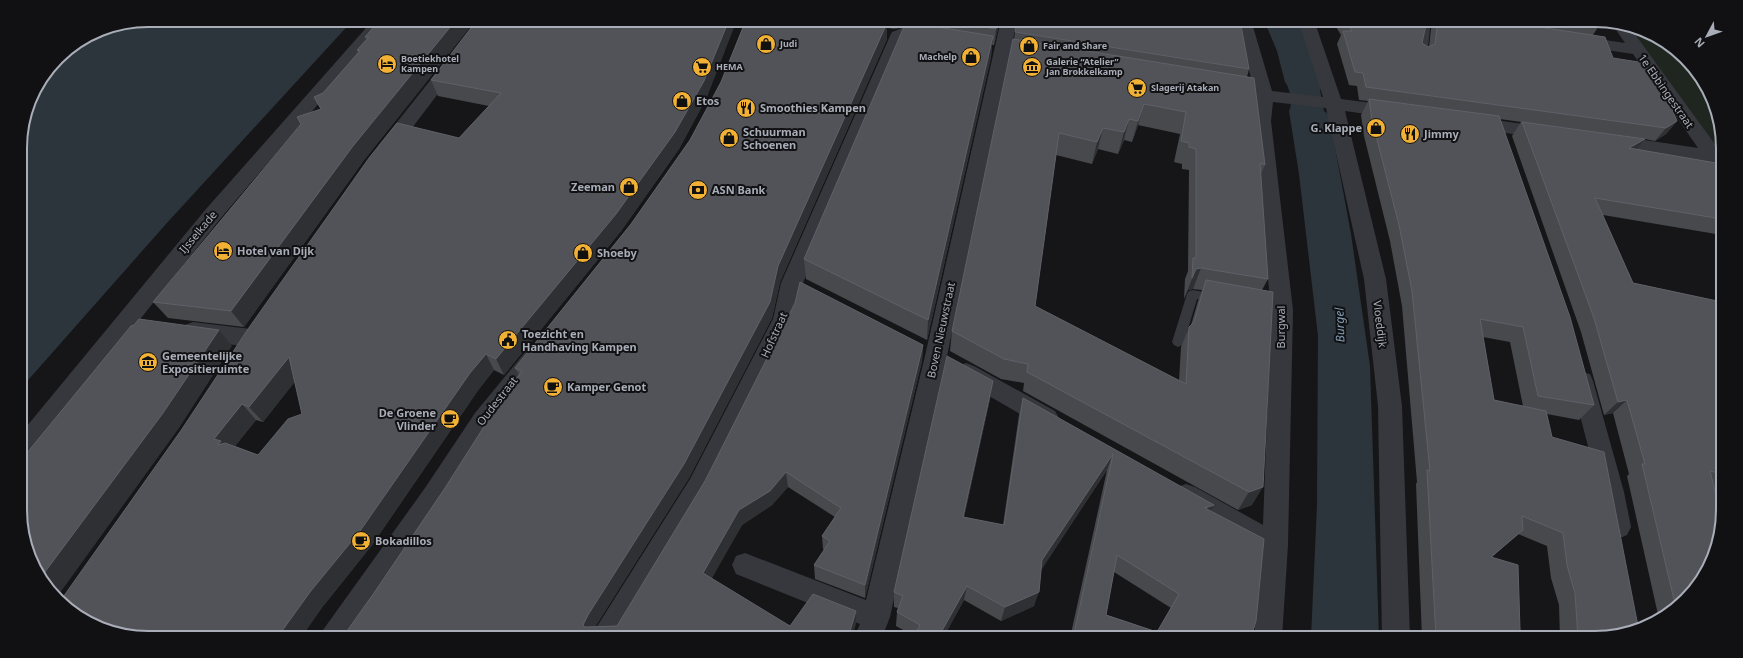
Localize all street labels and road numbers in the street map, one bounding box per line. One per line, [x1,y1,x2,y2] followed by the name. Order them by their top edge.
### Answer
[1635,51,1698,131] street label: 1e Ebbingestraat
[175,207,220,256] street label: IJsselkade
[923,281,958,379] street label: Boven Nieuwstraat
[1370,300,1391,348] street label: Vloeddijk
[1273,306,1288,348] street label: Burgwal
[757,310,790,360] street label: Hofstraat
[473,373,520,428] street label: Oudestraat

